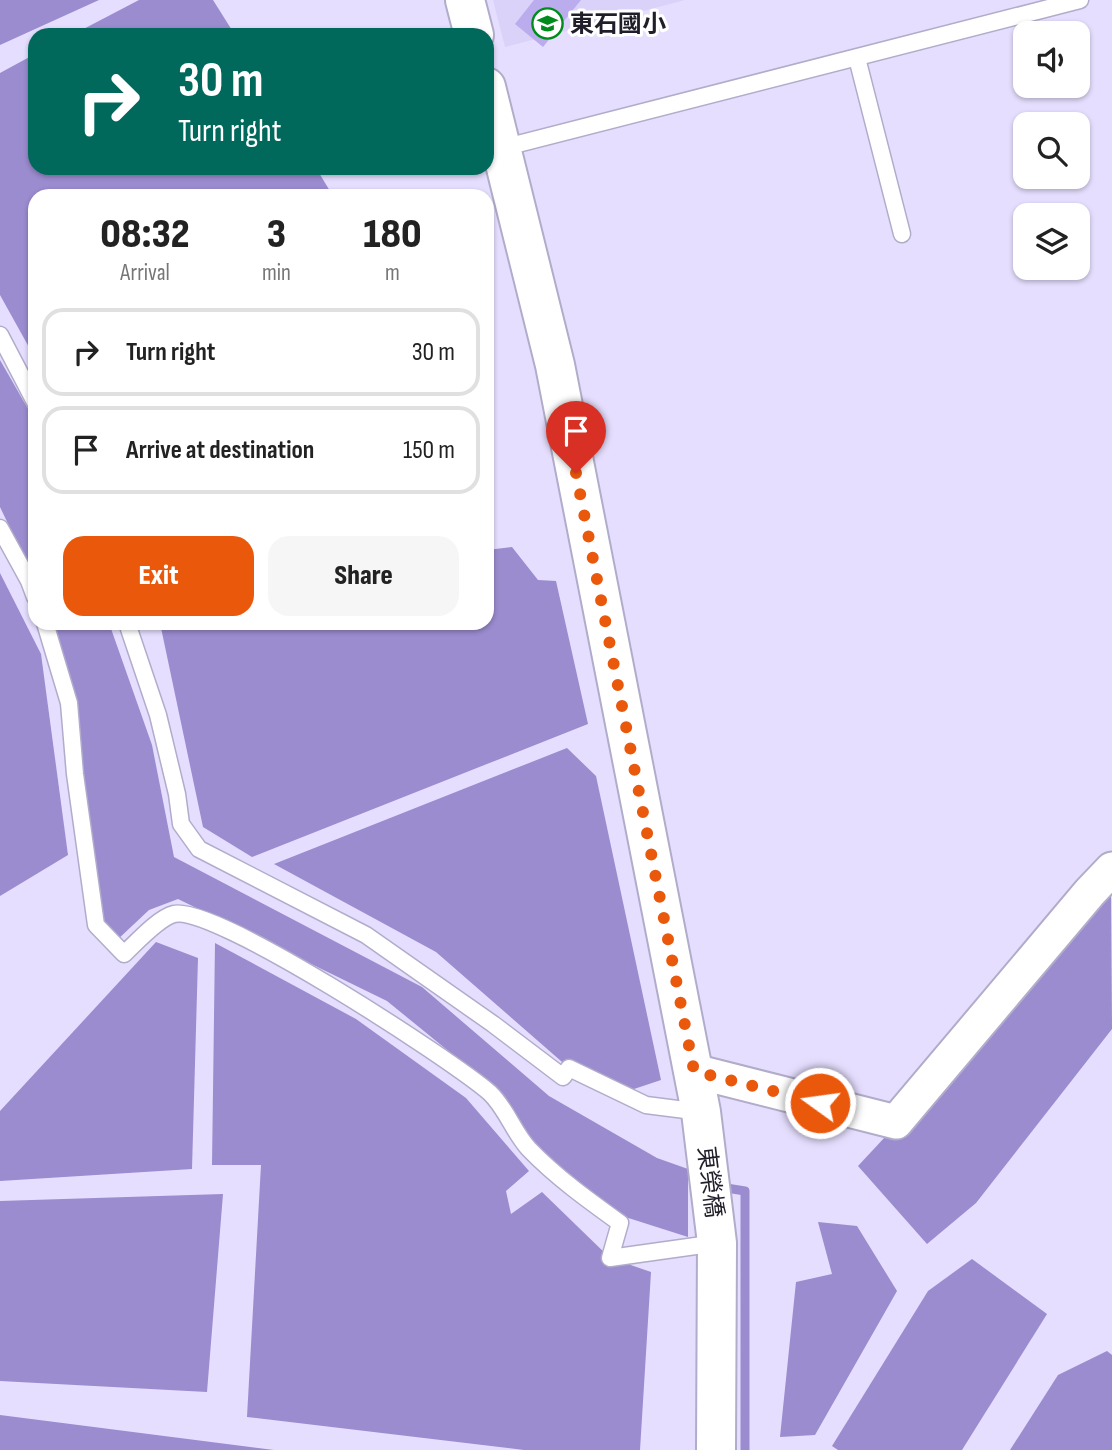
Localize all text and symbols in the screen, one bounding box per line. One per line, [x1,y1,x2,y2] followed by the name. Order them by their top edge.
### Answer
[530,7,564,41] school or university icon: 東石國小
[570,10,666,39] place label: 東石國小
[1013,21,1090,280] map controls
[1013,21,1090,98] button: sound
[178,52,263,111] text: 30 m
[63,56,154,147] icon: right
[178,112,282,151] text: Turn right
[1013,112,1090,189] button: search
[1013,203,1090,280] button: layers
[100,209,190,260] text: 08:32
[267,209,286,260] text: 3
[363,209,422,260] text: 180
[120,259,170,287] text: Arrival
[262,259,291,287] text: min
[385,259,400,287] text: m
[67,333,105,371] icon: right
[126,337,215,368] text: Turn right
[412,337,455,368] text: 30 m
[546,401,606,473] pin
[557,412,595,450] icon: arrive
[67,431,105,469] icon: arrive
[126,435,314,466] text: Arrive at destination
[403,435,455,466] text: 150 m
[63,536,254,616] button: Exit
[268,536,459,616] button: Share
[783,1066,857,1140] position arrow
[691,1145,729,1219] street label: 東榮橋

